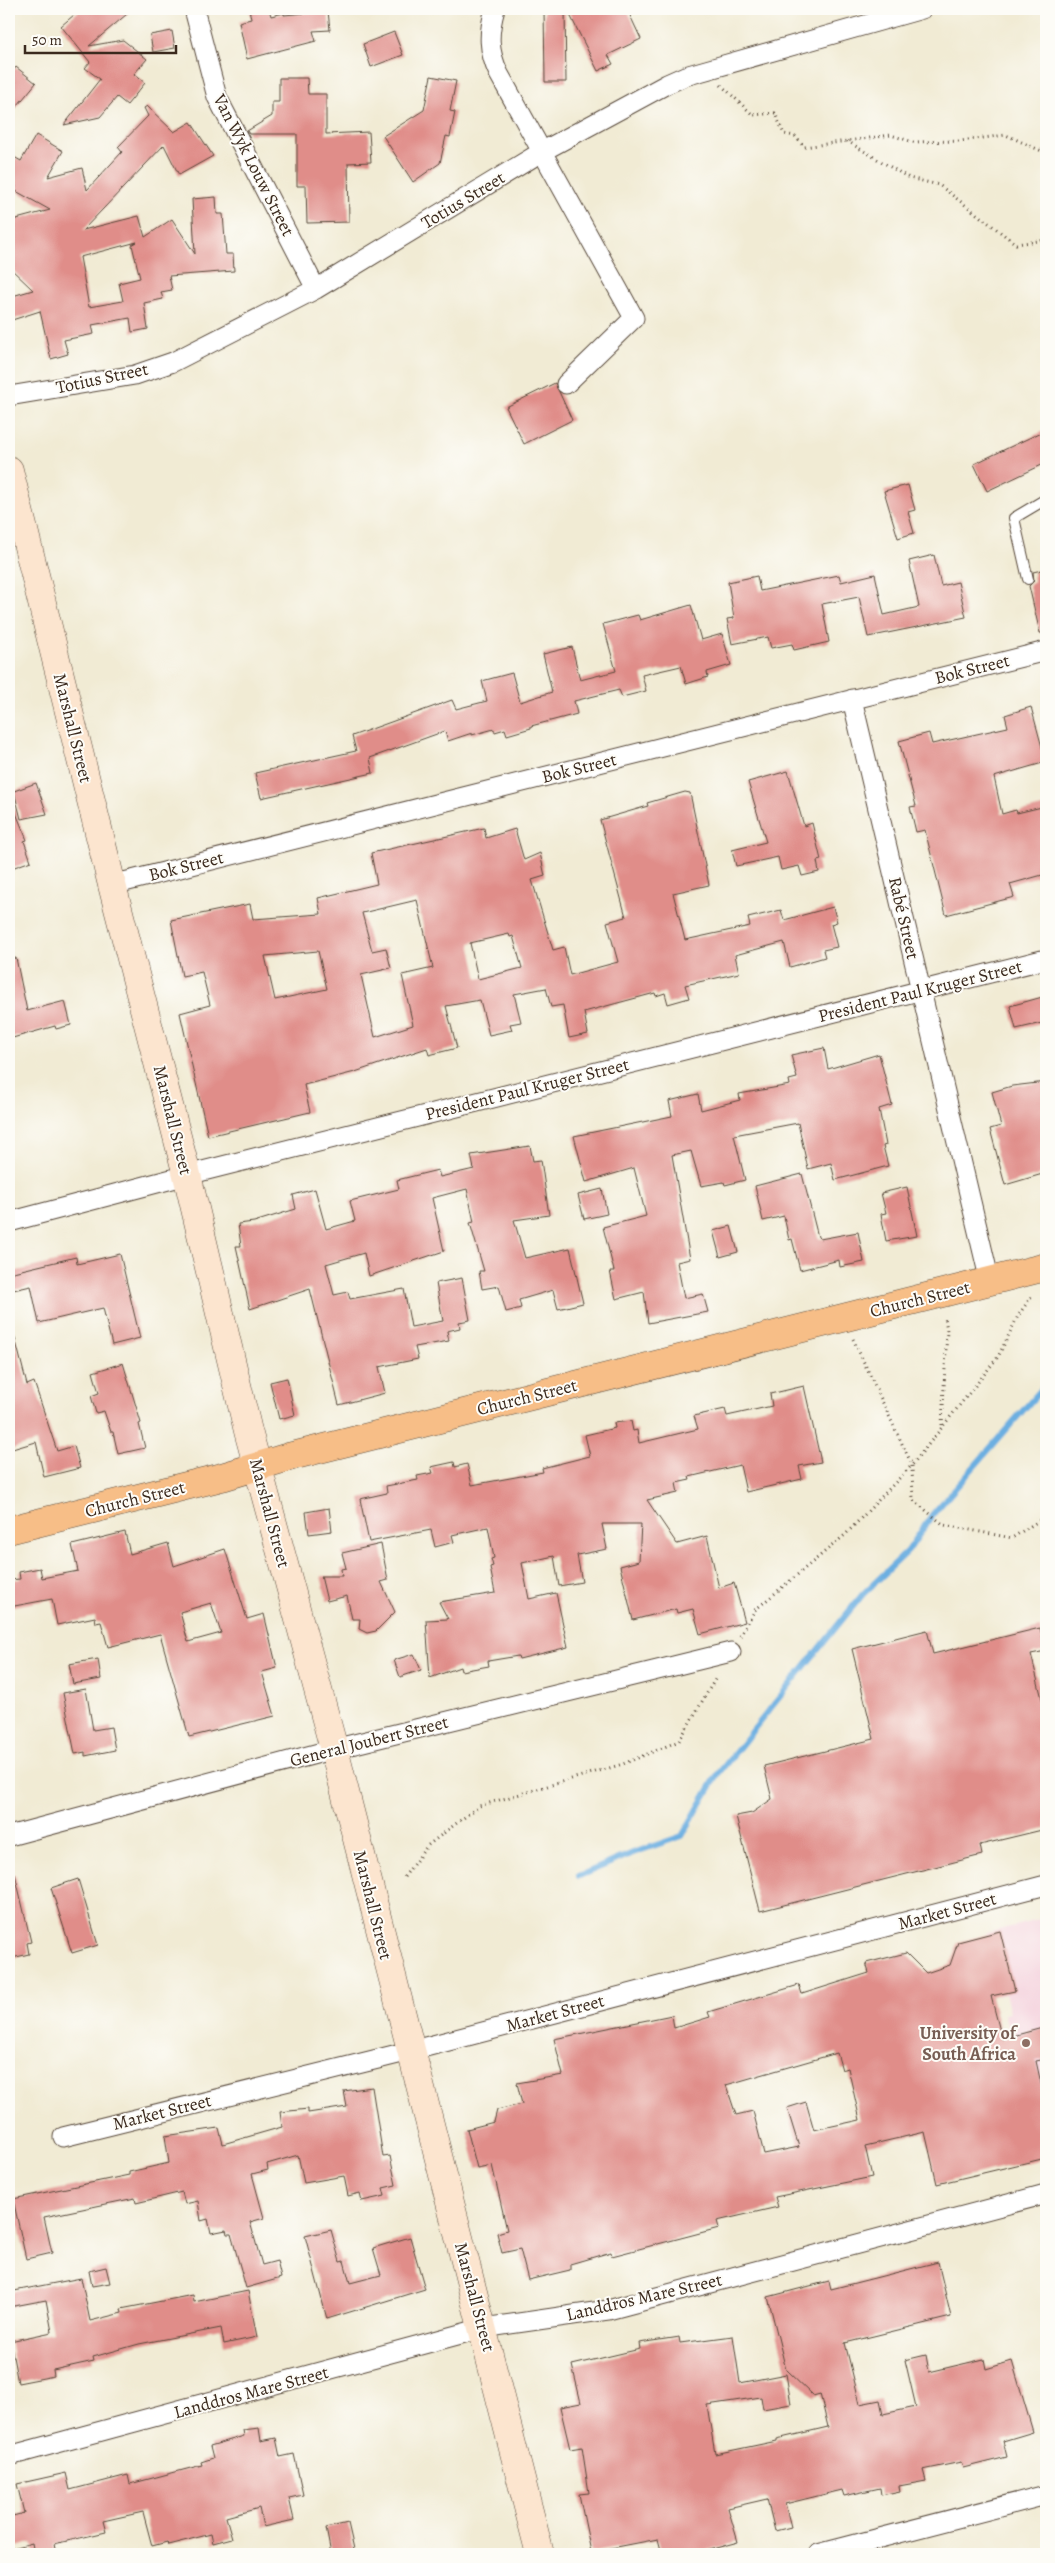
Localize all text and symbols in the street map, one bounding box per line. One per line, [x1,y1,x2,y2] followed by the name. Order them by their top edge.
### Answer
[25,22,176,54] scale bar
[32,30,62,50] text: 50 m
[207,89,300,240] street label: Van Wyk Louw Street
[417,166,509,234] street label: Totius Street
[54,357,150,399] street label: Totius Street
[932,648,1012,690] street label: Bok Street
[48,671,98,785] street label: Marshall Street
[539,747,619,789] street label: Bok Street
[146,845,226,887] street label: Bok Street
[883,874,925,962] street label: Rabé Street
[816,954,1024,1028] street label: President Paul Kruger Street
[423,1052,631,1126] street label: President Paul Kruger Street
[148,1063,198,1177] street label: Marshall Street
[867,1275,973,1323] street label: Church Street
[474,1373,580,1421] street label: Church Street
[244,1456,296,1570] street label: Marshall Street
[82,1475,188,1523] street label: Church Street
[287,1710,451,1772] street label: General Joubert Street
[348,1848,398,1962] street label: Marshall Street
[895,1886,999,1936] street label: Market Street
[503,1988,607,2038] street label: Market Street
[920,2021,1019,2066] place label: University of South Africa
[1020,2037,1032,2049] marker: University of South Africa
[110,2088,214,2136] street label: Market Street
[449,2240,501,2354] street label: Marshall Street
[564,2267,724,2327] street label: Landdros Mare Street
[171,2360,331,2424] street label: Landdros Mare Street

